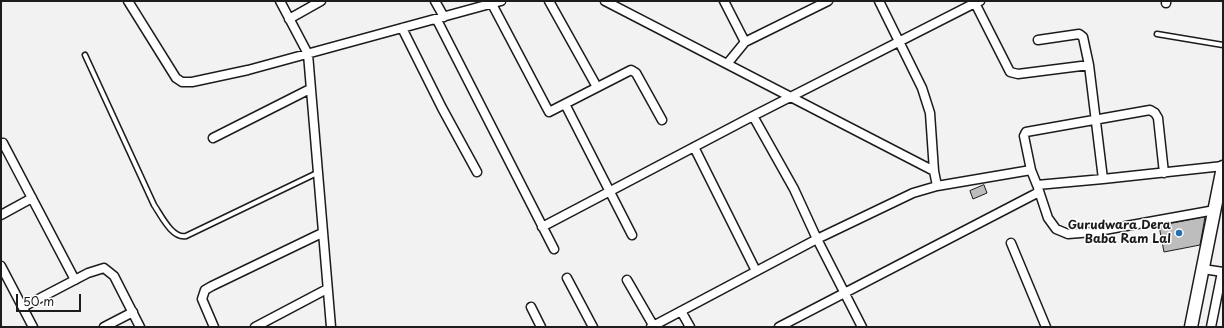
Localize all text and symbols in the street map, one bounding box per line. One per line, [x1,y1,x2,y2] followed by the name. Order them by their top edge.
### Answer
[1068,219,1171,247] place label: Gurudwara Dera Baba Ram Lal
[1174,228,1184,238] marker: Gurudwara Dera Baba Ram Lal
[18,286,83,312] scale bar
[23,292,54,310] text: 50 m

